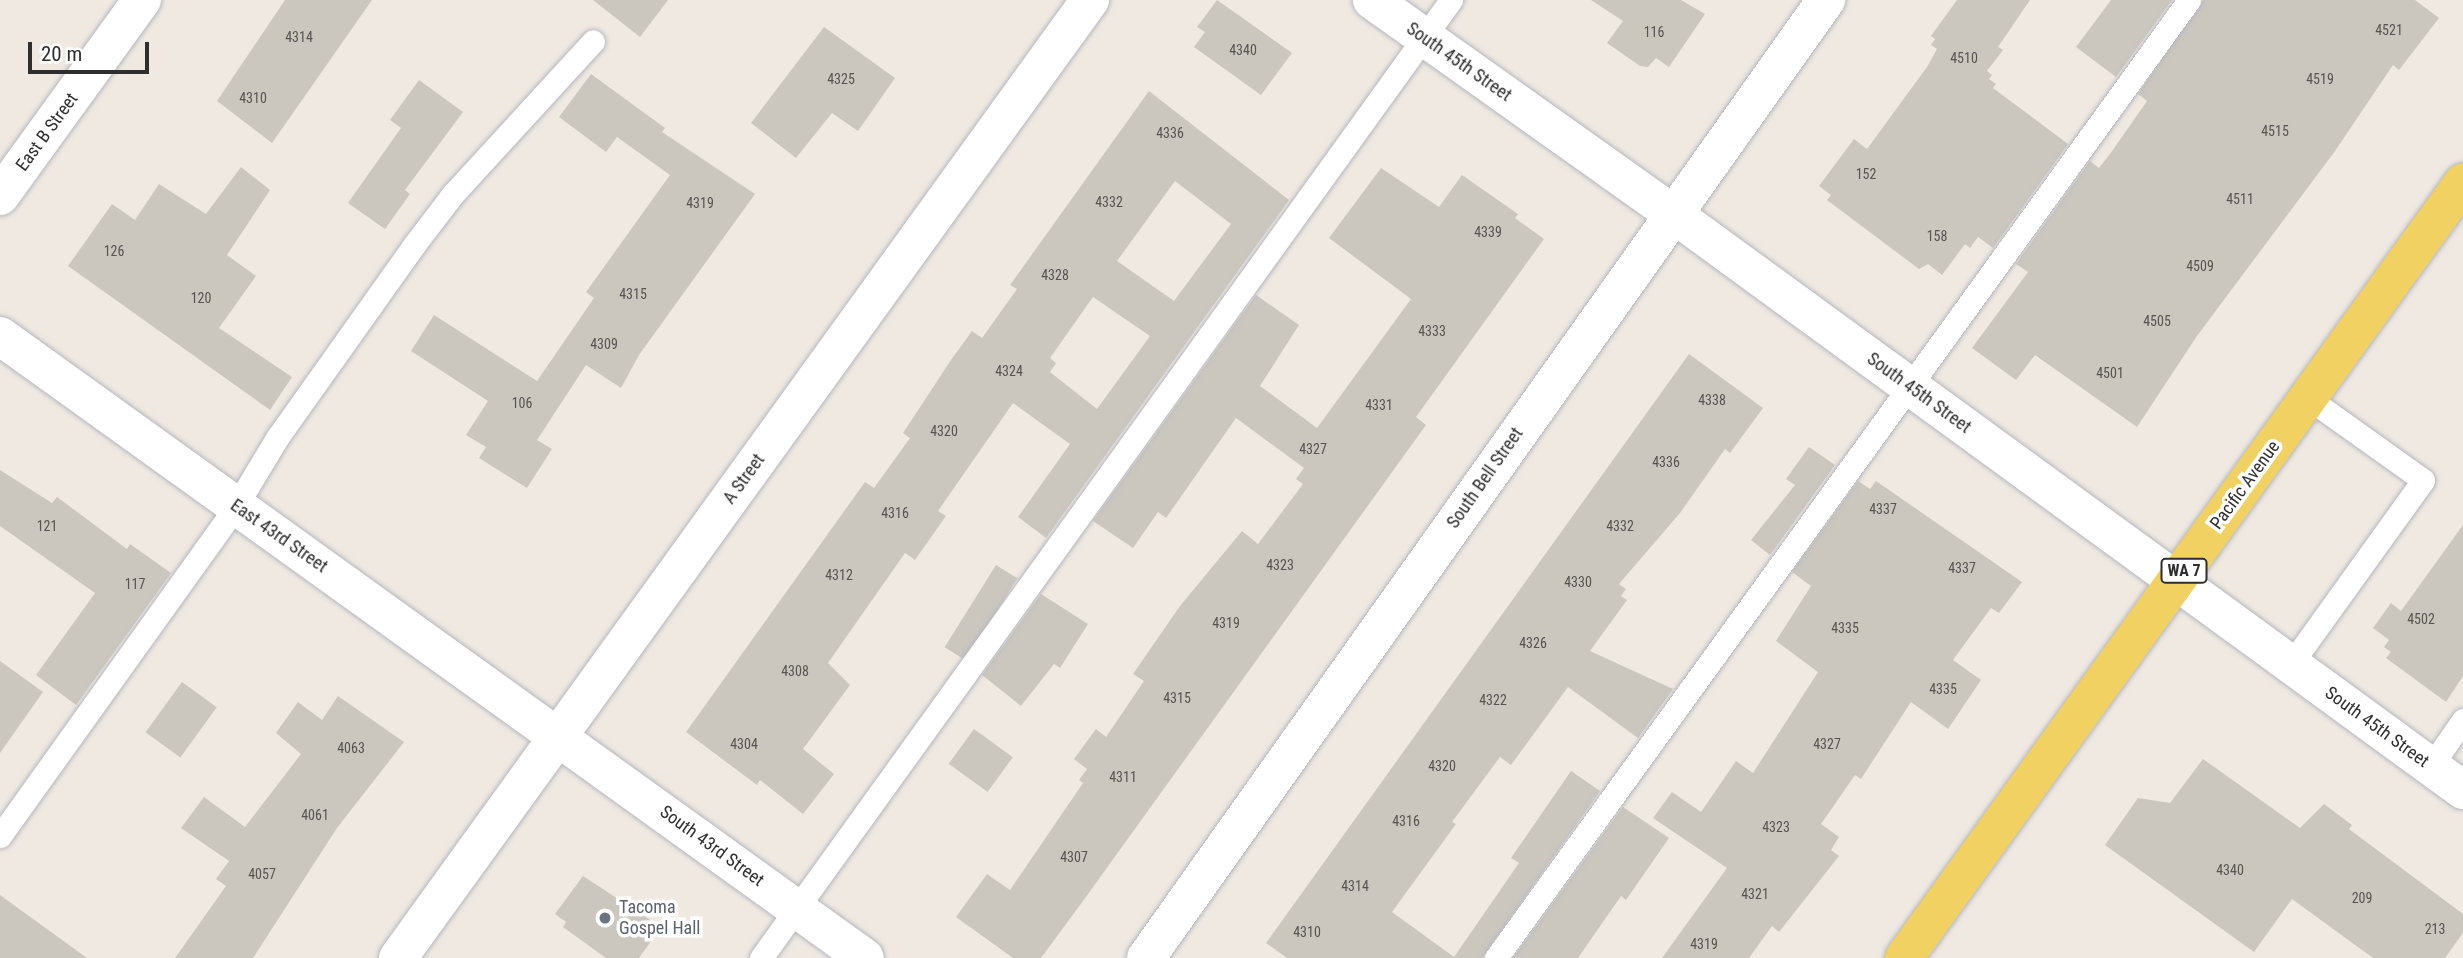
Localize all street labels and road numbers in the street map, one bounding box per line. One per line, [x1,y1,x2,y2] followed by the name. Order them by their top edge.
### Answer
[1402,18,1516,106] street label: South 45th Street
[11,89,83,175] street label: East B Street
[1863,348,1975,438] street label: South 45th Street
[1442,423,1528,533] street label: South Bell Street
[2206,437,2284,533] street label: Pacific Avenue
[719,450,769,508] street label: A Street
[226,495,332,577] street label: East 43rd Street
[2160,558,2208,584] road number: WA 7
[2321,682,2433,772] street label: South 45th Street
[656,801,768,891] street label: South 43rd Street

